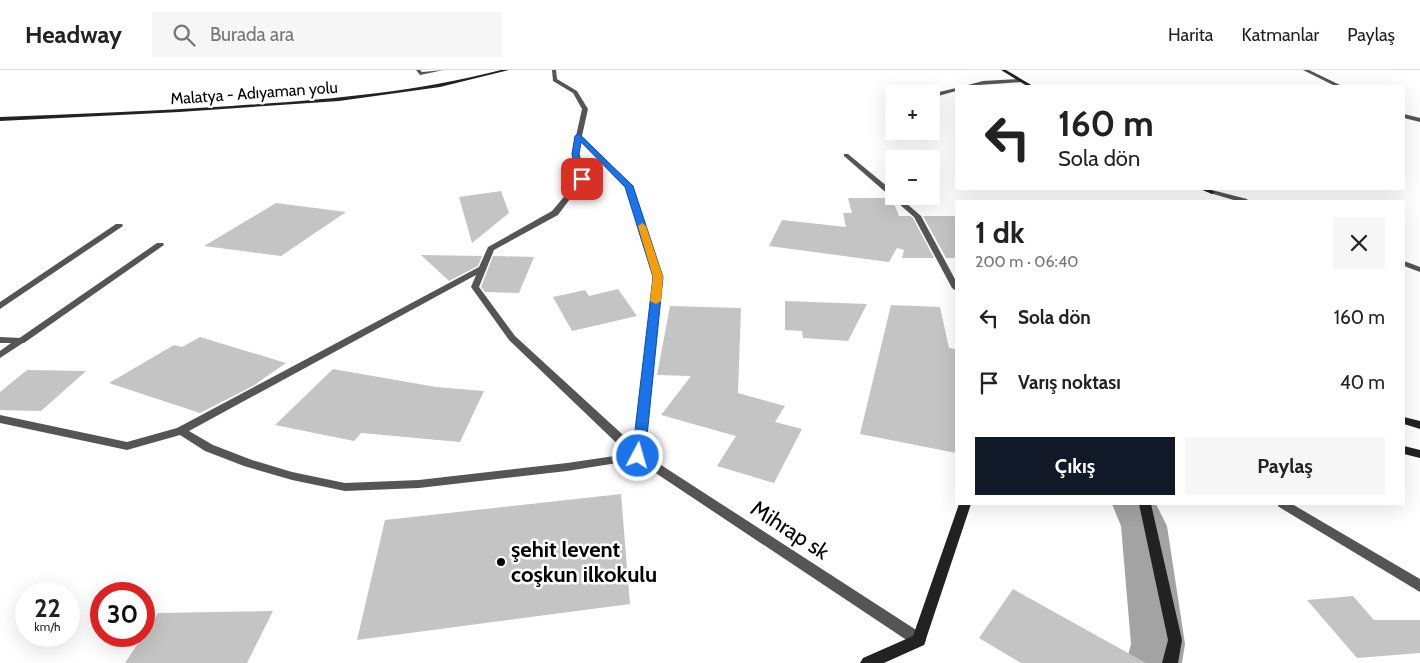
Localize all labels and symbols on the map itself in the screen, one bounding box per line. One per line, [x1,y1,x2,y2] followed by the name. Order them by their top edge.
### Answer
[170,78,338,108] street label: Malatya - Adıyaman yolu
[561,158,603,200] pin
[611,429,663,481] position arrow
[746,495,834,565] street label: Mihrap sk
[511,536,657,588] place label: şehit levent coşkun ilkokulu
[495,556,507,568] marker: şehit levent coşkun ilkokulu
[90,582,155,647] speed limit sign: 30

